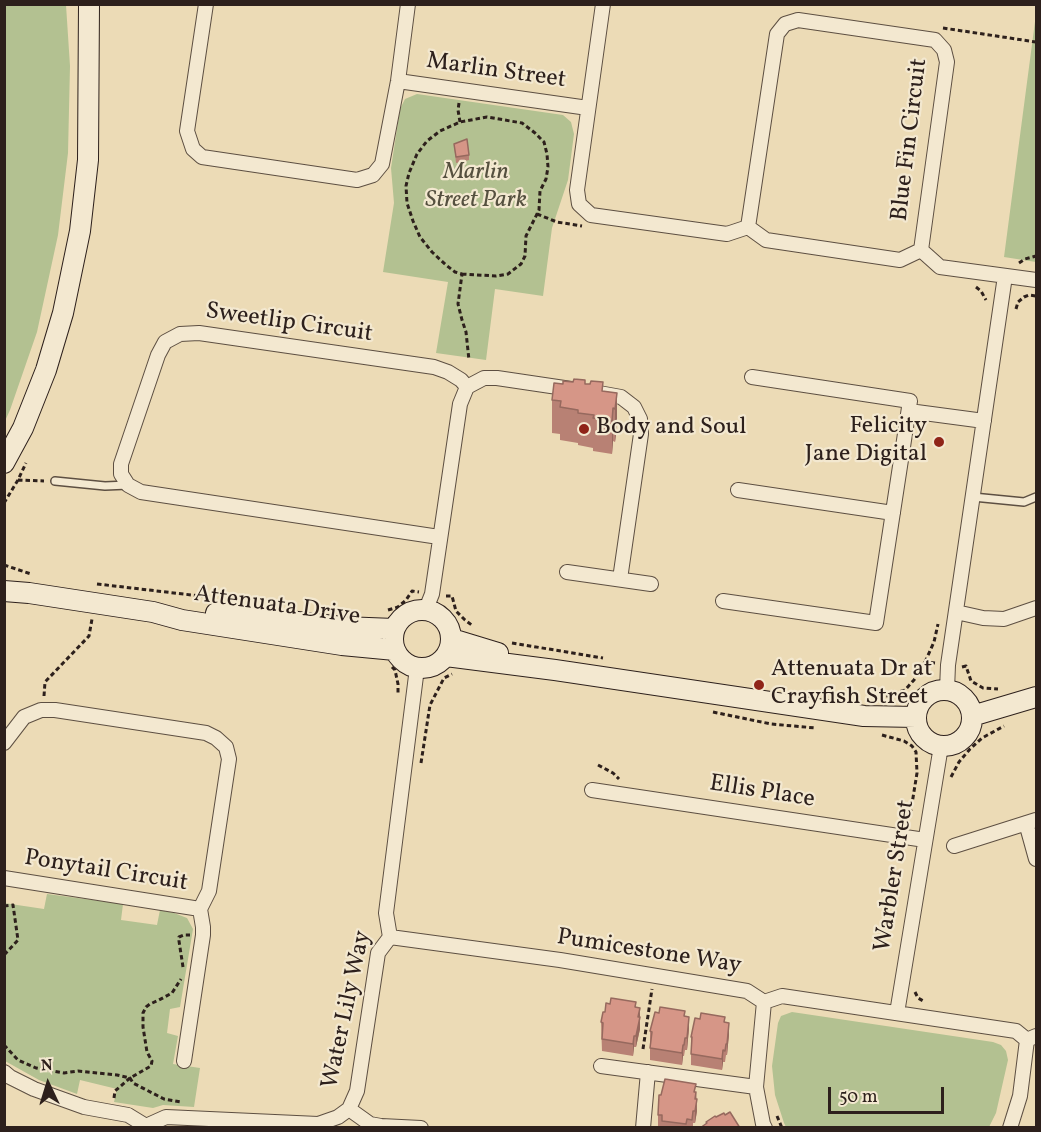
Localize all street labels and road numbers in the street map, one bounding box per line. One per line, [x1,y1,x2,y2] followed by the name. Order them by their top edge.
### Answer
[424,48,568,96] street label: Marlin Street
[887,57,935,223] street label: Blue Fin Circuit
[204,298,374,350] street label: Sweetlip Circuit
[192,581,362,633] street label: Attenuata Drive
[707,770,817,816] street label: Ellis Place
[870,798,922,954] street label: Warbler Street
[22,845,190,899] street label: Ponytail Circuit
[555,924,743,982] street label: Pumicestone Way
[317,928,379,1092] street label: Water Lily Way

